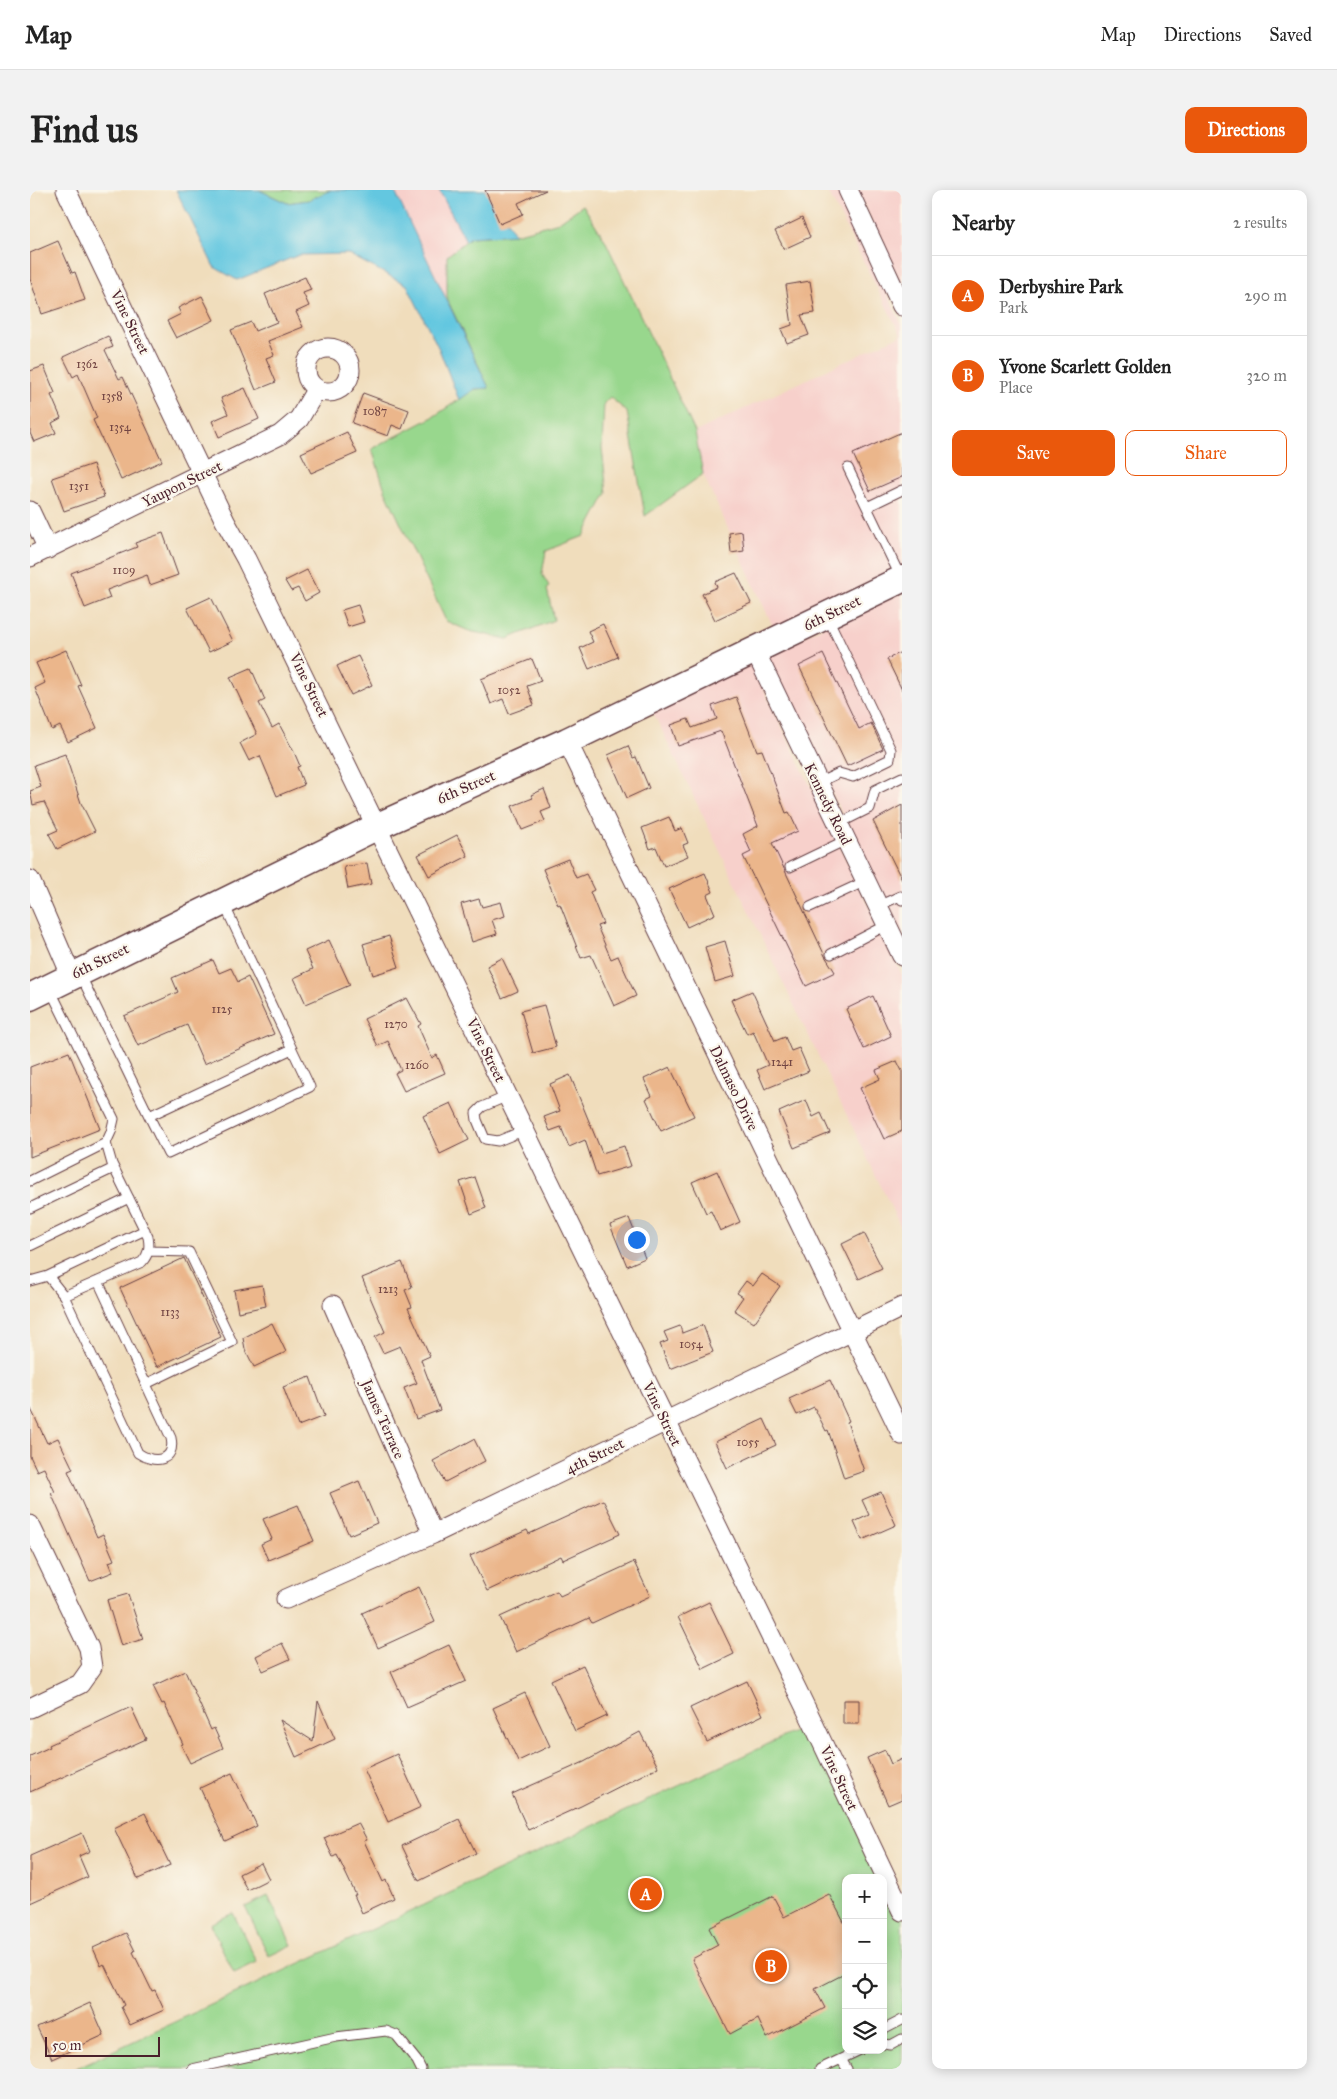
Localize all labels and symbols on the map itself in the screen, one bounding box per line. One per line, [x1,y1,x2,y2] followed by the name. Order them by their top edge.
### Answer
[106,286,154,358] street label: Vine Street
[76,357,98,371] house number: 1362
[101,389,123,403] house number: 1358
[363,404,387,418] house number: 1087
[109,420,131,434] house number: 1354
[139,457,226,511] street label: Yaupon Street
[69,479,89,493] house number: 1351
[113,563,135,577] house number: 1109
[800,591,864,635] street label: 6th Street
[285,649,333,721] street label: Vine Street
[497,683,521,697] house number: 1052
[800,760,856,848] street label: Kennedy Road
[434,766,499,808] street label: 6th Street
[68,939,132,983] street label: 6th Street
[212,1002,233,1016] house number: 1125
[462,1014,510,1086] street label: Vine Street
[384,1017,408,1031] house number: 1270
[706,1043,762,1133] street label: Dalmaso Drive
[771,1055,793,1069] house number: 1241
[405,1058,429,1072] house number: 1260
[624,1227,650,1253] your location
[378,1282,398,1296] house number: 1213
[160,1305,180,1319] house number: 1133
[679,1337,703,1351] house number: 1054
[356,1375,409,1462] street label: James Terrace
[638,1378,686,1450] street label: Vine Street
[563,1434,628,1478] street label: 4th Street
[737,1435,760,1449] house number: 1055
[816,1742,862,1814] street label: Vine Street
[630,1875,662,1913] pin: A
[755,1947,787,1985] pin: B
[45,2034,160,2057] scale bar

